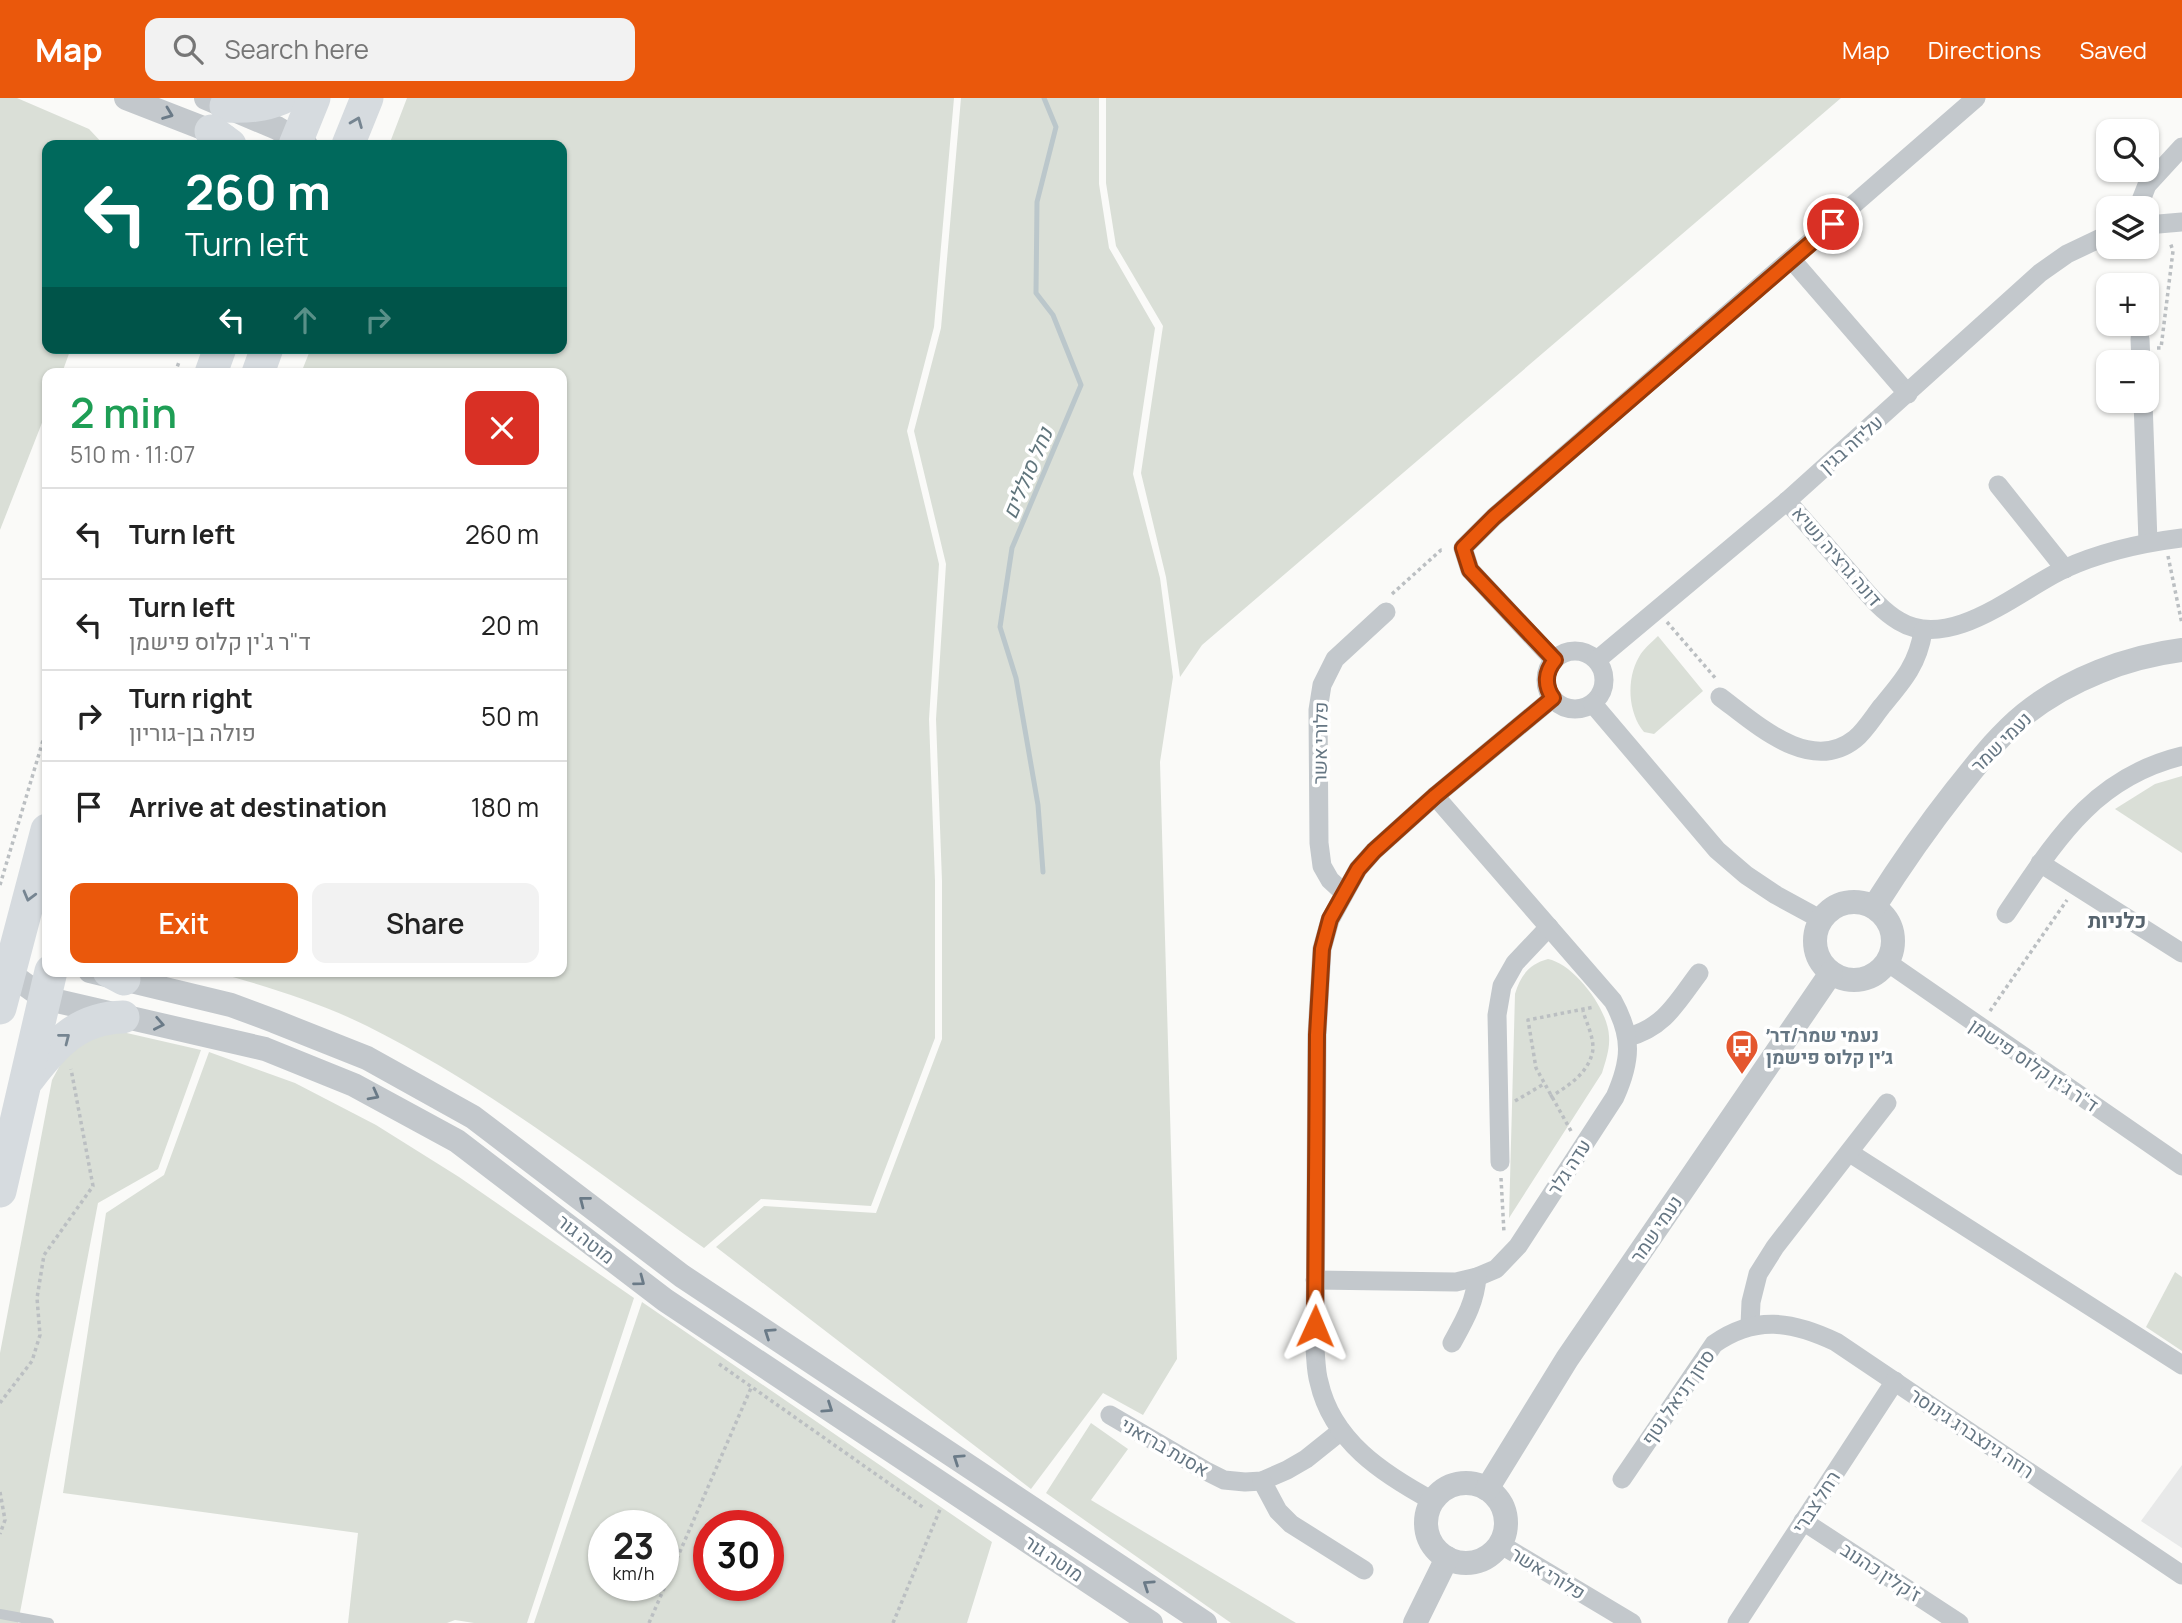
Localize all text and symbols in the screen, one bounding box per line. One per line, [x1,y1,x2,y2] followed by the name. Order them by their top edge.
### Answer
[145,18,635,81] search box
[35,27,103,72] text: Map
[169,30,207,68] icon: search
[225,31,369,67] text: Search here
[1842,33,1890,66] text: Map
[1928,33,2041,66] text: Directions
[2079,33,2147,66] text: Saved
[162,106,174,120] one-way arrow
[349,116,363,128] one-way arrow
[2096,119,2159,413] map controls
[2096,119,2159,182] button: search
[185,158,331,225] text: 260 m
[70,168,161,259] icon: left
[1803,194,1863,254] pin
[2096,196,2159,259] button: layers
[1814,205,1852,243] icon: arrive
[185,222,309,266] text: Turn left
[2096,273,2159,336] button: +
[213,301,251,339] icon: left
[286,301,324,339] icon: ahead
[359,301,397,339] icon: right
[2096,350,2159,413] button: −
[70,383,177,441] text: 2 min
[465,391,539,465] button: close
[1814,409,1888,479] street label: עליזה בגין
[995,422,1059,523] water label: נחל סוללים
[70,438,195,470] text: 510 m · 11:07
[1786,500,1888,612] street label: דונה גרציה נשיא
[70,515,108,553] icon: left
[129,516,236,552] text: Turn left
[465,516,539,552] text: 260 m
[129,589,236,625] text: Turn left
[70,606,108,644] icon: left
[481,607,539,643] text: 20 m
[129,625,311,657] text: ד"ר ג'ין קלוס פישמן
[129,680,253,716] text: Turn right
[70,697,108,735] icon: right
[481,698,539,734] text: 50 m
[1306,701,1334,785] street label: פלורי אשר
[1965,706,2037,778] street label: נעמי שמר
[129,716,256,748] text: פולה בן-גוריון
[70,788,108,826] icon: arrive
[129,789,387,825] text: Arrive at destination
[471,789,539,825] text: 180 m
[70,883,298,963] button: Exit
[312,883,539,963] button: Share
[23,890,37,902] one-way arrow
[2088,906,2146,934] district label: כלניות
[1964,1012,2104,1118] street label: ד"ר ג'ין קלוס פישמן
[153,1015,165,1030] one-way arrow
[1766,1022,1893,1070] place label: נעמי שמר/דר׳ ג׳ין קלוס פישמן
[1723,1027,1761,1076] bus stop icon: נעמי שמר/דר׳ ג׳ין קלוס פישמן
[57,1034,70,1047] one-way arrow
[366,1087,379,1100] one-way arrow
[1541,1134,1597,1200] street label: עדה גלר
[1624,1190,1688,1268] street label: נעמי שמר
[580,1196,592,1209] one-way arrow
[552,1208,620,1270] street label: מוטה גור
[632,1272,645,1285] one-way arrow
[1278,1289,1352,1363] position arrow
[764,1329,777,1342] one-way arrow
[1635,1344,1721,1450] street label: סוזן דניאל נטף
[1905,1382,2039,1484] street label: רוזה גינצברג גינוסר
[821,1400,834,1413] one-way arrow
[1116,1411,1214,1483] street label: אסנת ברזאני
[953,1455,966,1468] one-way arrow
[1786,1466,1846,1538] street label: רחל צברי
[693,1510,784,1601] speed limit sign: 30
[613,1522,654,1570] text: 23
[1019,1529,1089,1587] street label: מוטה גור
[1836,1536,1927,1608] street label: ז'קלין כהנוב
[1506,1541,1590,1605] street label: פלורי אשר
[613,1561,654,1585] text: km/h
[1143,1581,1156,1593] one-way arrow

